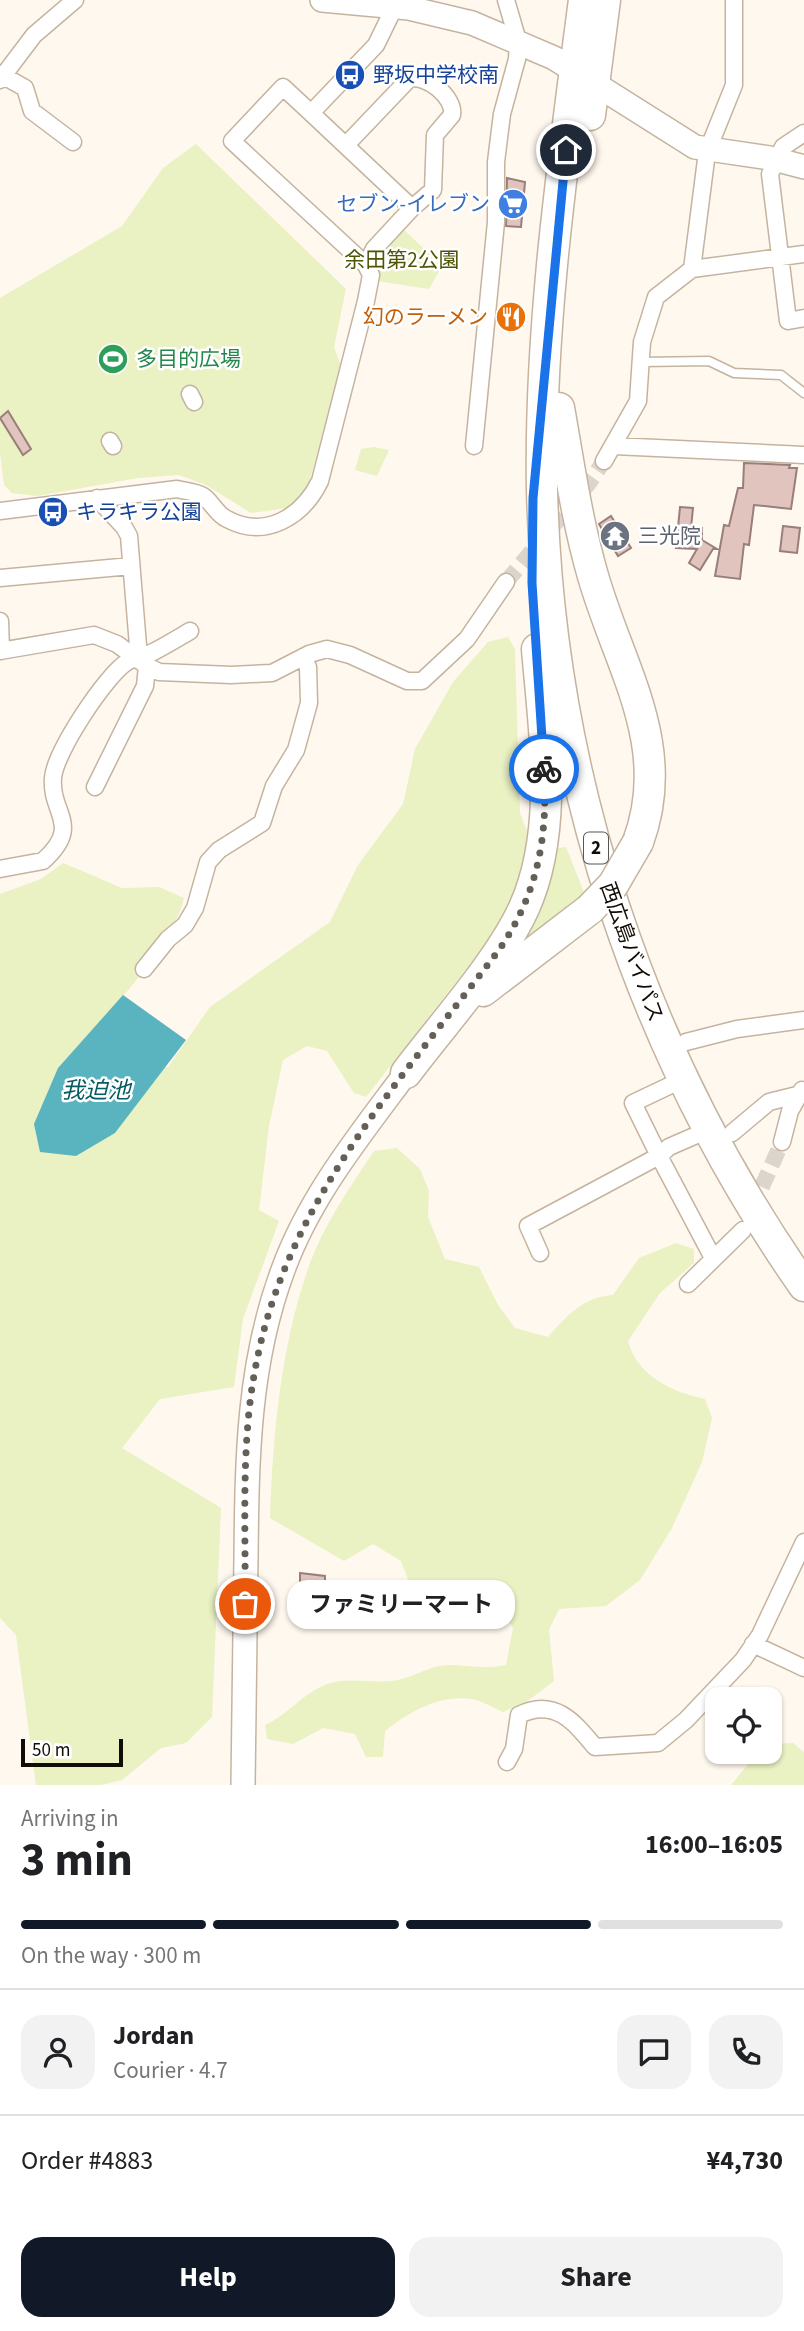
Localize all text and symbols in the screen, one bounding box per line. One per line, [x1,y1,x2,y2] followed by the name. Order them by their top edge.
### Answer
[333,58,367,92] bus stop icon: 野坂中学校南
[373,60,499,90] place label: 野坂中学校南
[536,120,596,180] pin
[547,131,585,169] icon: home
[496,187,530,221] supermarket icon: セブン-イレブン
[336,189,490,219] place label: セブン-イレブン
[344,245,460,275] park label: 余田第2公園
[494,300,528,334] restaurant icon: 幻のラーメン
[363,302,488,332] place label: 幻のラーメン
[96,342,130,376] sports icon: 多目的広場
[136,344,241,374] place label: 多目的広場
[36,495,70,529] bus stop icon: キラキラ公園
[76,497,202,527] place label: キラキラ公園
[598,519,632,553] temple icon: 三光院
[638,521,701,551] place label: 三光院
[509,734,579,804] courier
[525,750,563,788] icon: bike
[584,832,608,863] road number: 2
[593,878,671,1026] street label: 西広島バイパス
[62,1074,133,1107] water label: 我迫池
[215,1574,275,1634] pin
[287,1580,514,1628] callout: ファミリーマート
[226,1585,264,1623] icon: bag
[309,1588,493,1621] text: ファミリーマート
[705,1687,782,1764] map controls
[705,1687,782,1764] button: locate
[21,1736,122,1768] scale bar
[32,1737,70,1764] text: 50 m
[21,1802,119,1835] text: Arriving in
[645,1826,783,1863] text: 16:00–16:05
[21,1828,133,1893] text: 3 min
[21,1939,201,1972] text: On the way · 300 m
[21,2015,95,2089] button: person
[617,2015,691,2089] button: chat
[709,2015,783,2089] button: phone
[113,2017,194,2054] text: Jordan
[113,2054,228,2087] text: Courier · 4.7
[21,2142,153,2179] text: Order #4883
[707,2142,783,2179] text: ¥4,730
[21,2237,395,2317] button: Help
[409,2237,783,2317] button: Share

